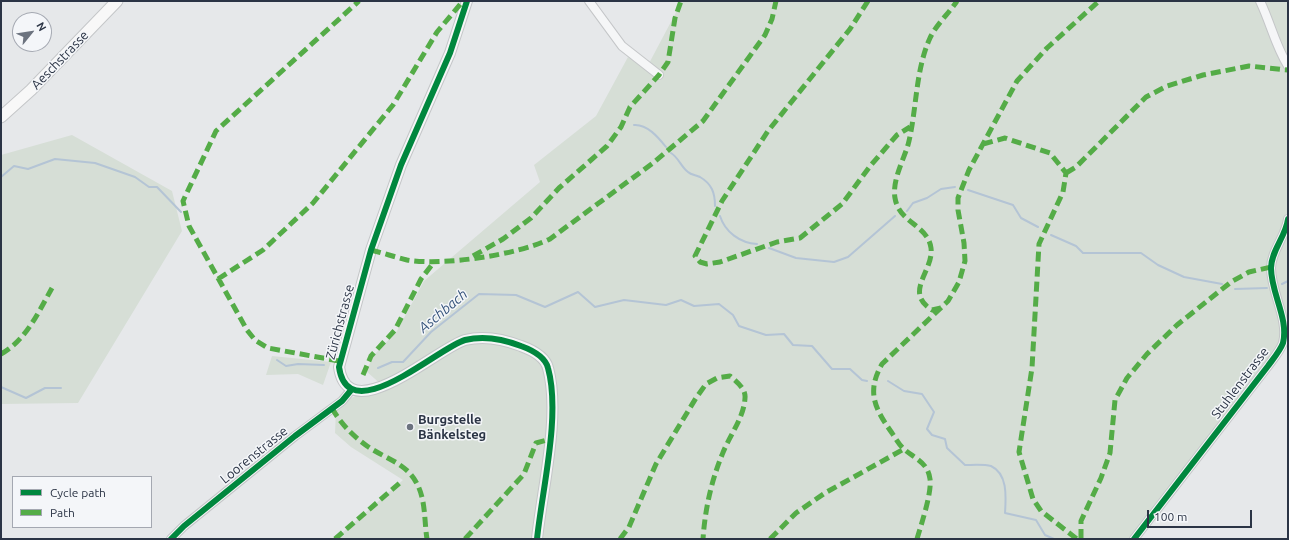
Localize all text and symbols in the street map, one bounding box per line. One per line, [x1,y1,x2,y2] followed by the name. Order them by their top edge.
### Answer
[12,12,52,52] north arrow
[34,20,49,33] text: N
[28,27,92,93] street label: Aeschstrasse
[322,283,358,361] street label: Zürichstrasse
[415,286,471,336] water label: Aschbach
[1208,344,1272,422] street label: Stuhlenstrasse
[418,412,486,443] place label: Burgstelle Bänkelsteg
[405,422,415,432] marker: Burgstelle Bänkelsteg
[217,423,291,487] street label: Loorenstrasse
[12,476,152,528] legend
[50,486,106,499] text: Cycle path
[1149,502,1254,528] scale bar
[50,506,75,519] text: Path
[1154,510,1187,523] text: 100 m

